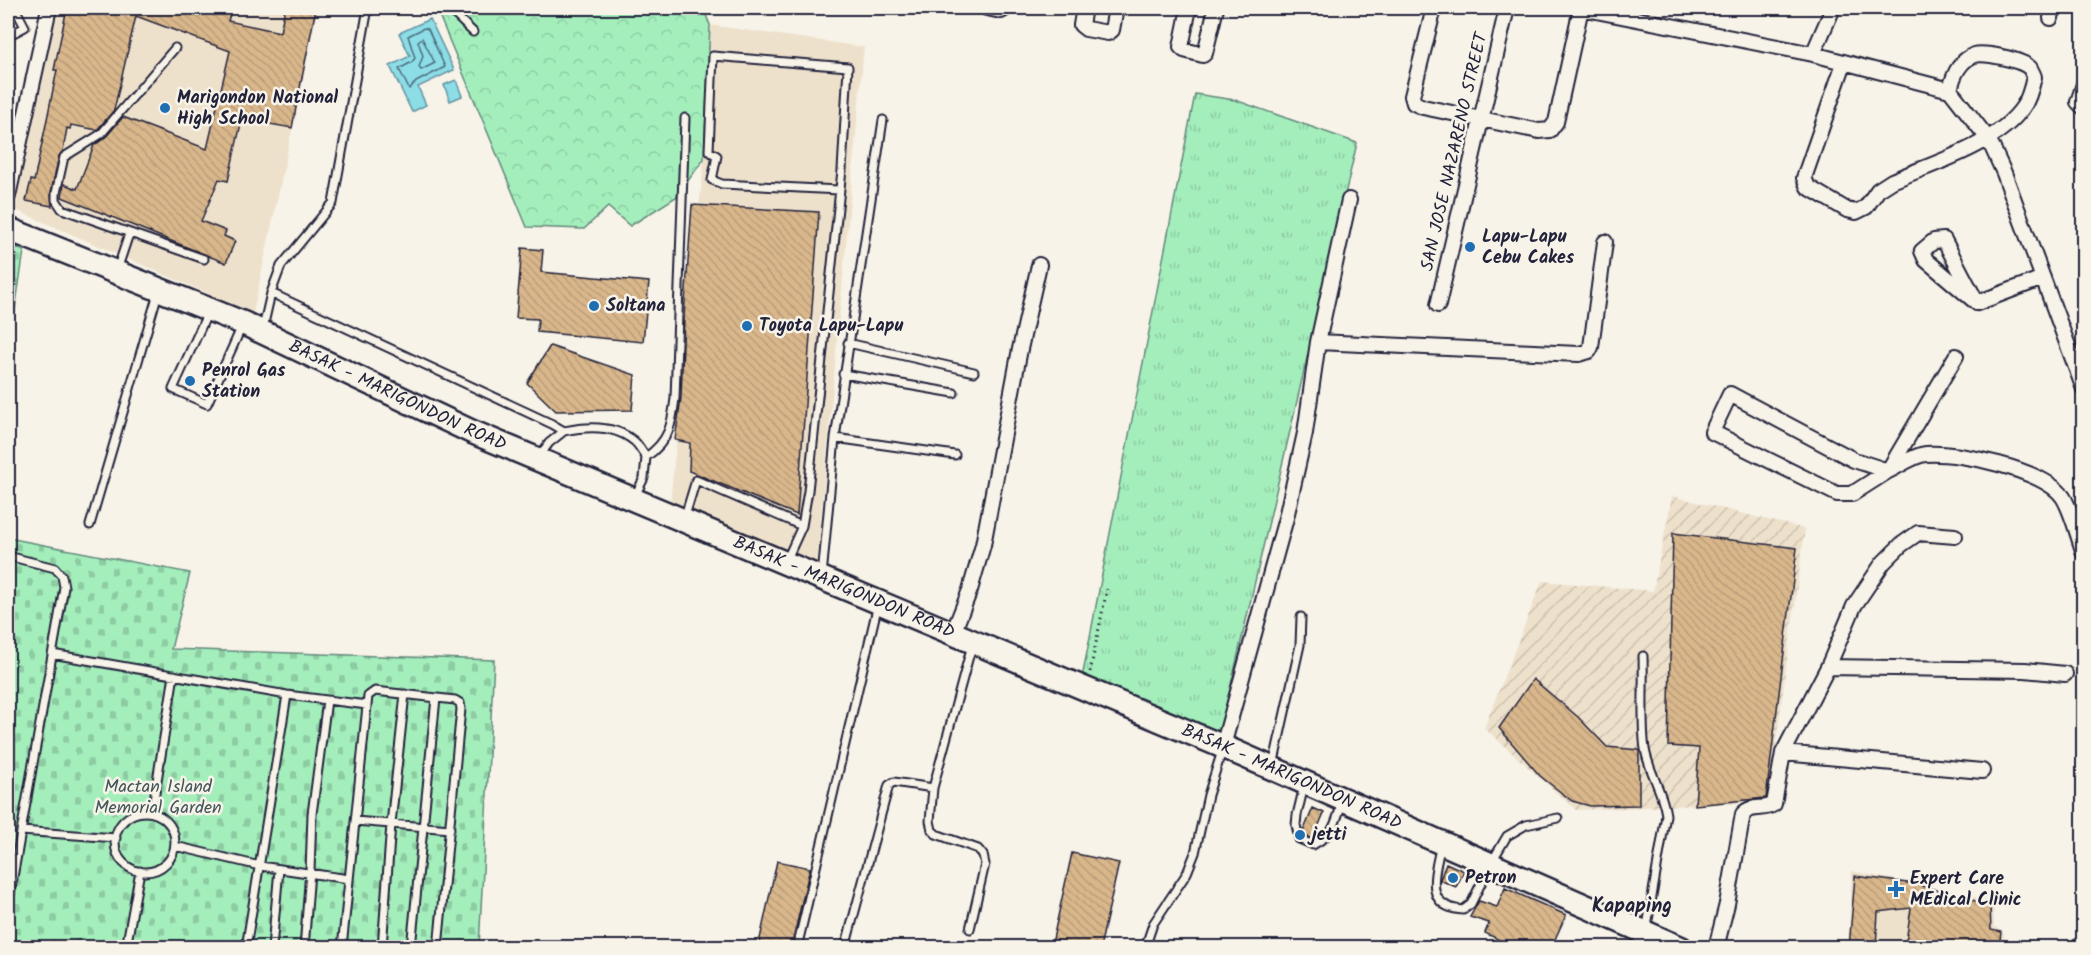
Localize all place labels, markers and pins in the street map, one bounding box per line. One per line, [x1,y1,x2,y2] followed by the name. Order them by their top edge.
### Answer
[177,84,338,134] place label: Marigondon National High School
[158,101,172,115] marker: Marigondon National High School
[1482,223,1575,273] place label: Lapu-Lapu Cebu Cakes
[1463,240,1477,254] marker: Lapu-Lapu Cebu Cakes
[606,292,665,321] place label: Soltana
[587,299,601,313] marker: Soltana
[759,312,903,341] place label: Toyota Lapu-Lapu
[740,319,754,333] marker: Toyota Lapu-Lapu
[202,357,286,407] place label: Penrol Gas Station
[183,374,197,388] marker: Penrol Gas Station
[1307,821,1347,850] place label: jetti
[1293,828,1307,842] marker: jetti
[1465,864,1517,893] place label: Petron
[1910,865,2022,915] place label: Expert Care MEdical Clinic
[1446,871,1460,885] marker: Petron
[1887,880,1905,898] marker: Expert Care MEdical Clinic

